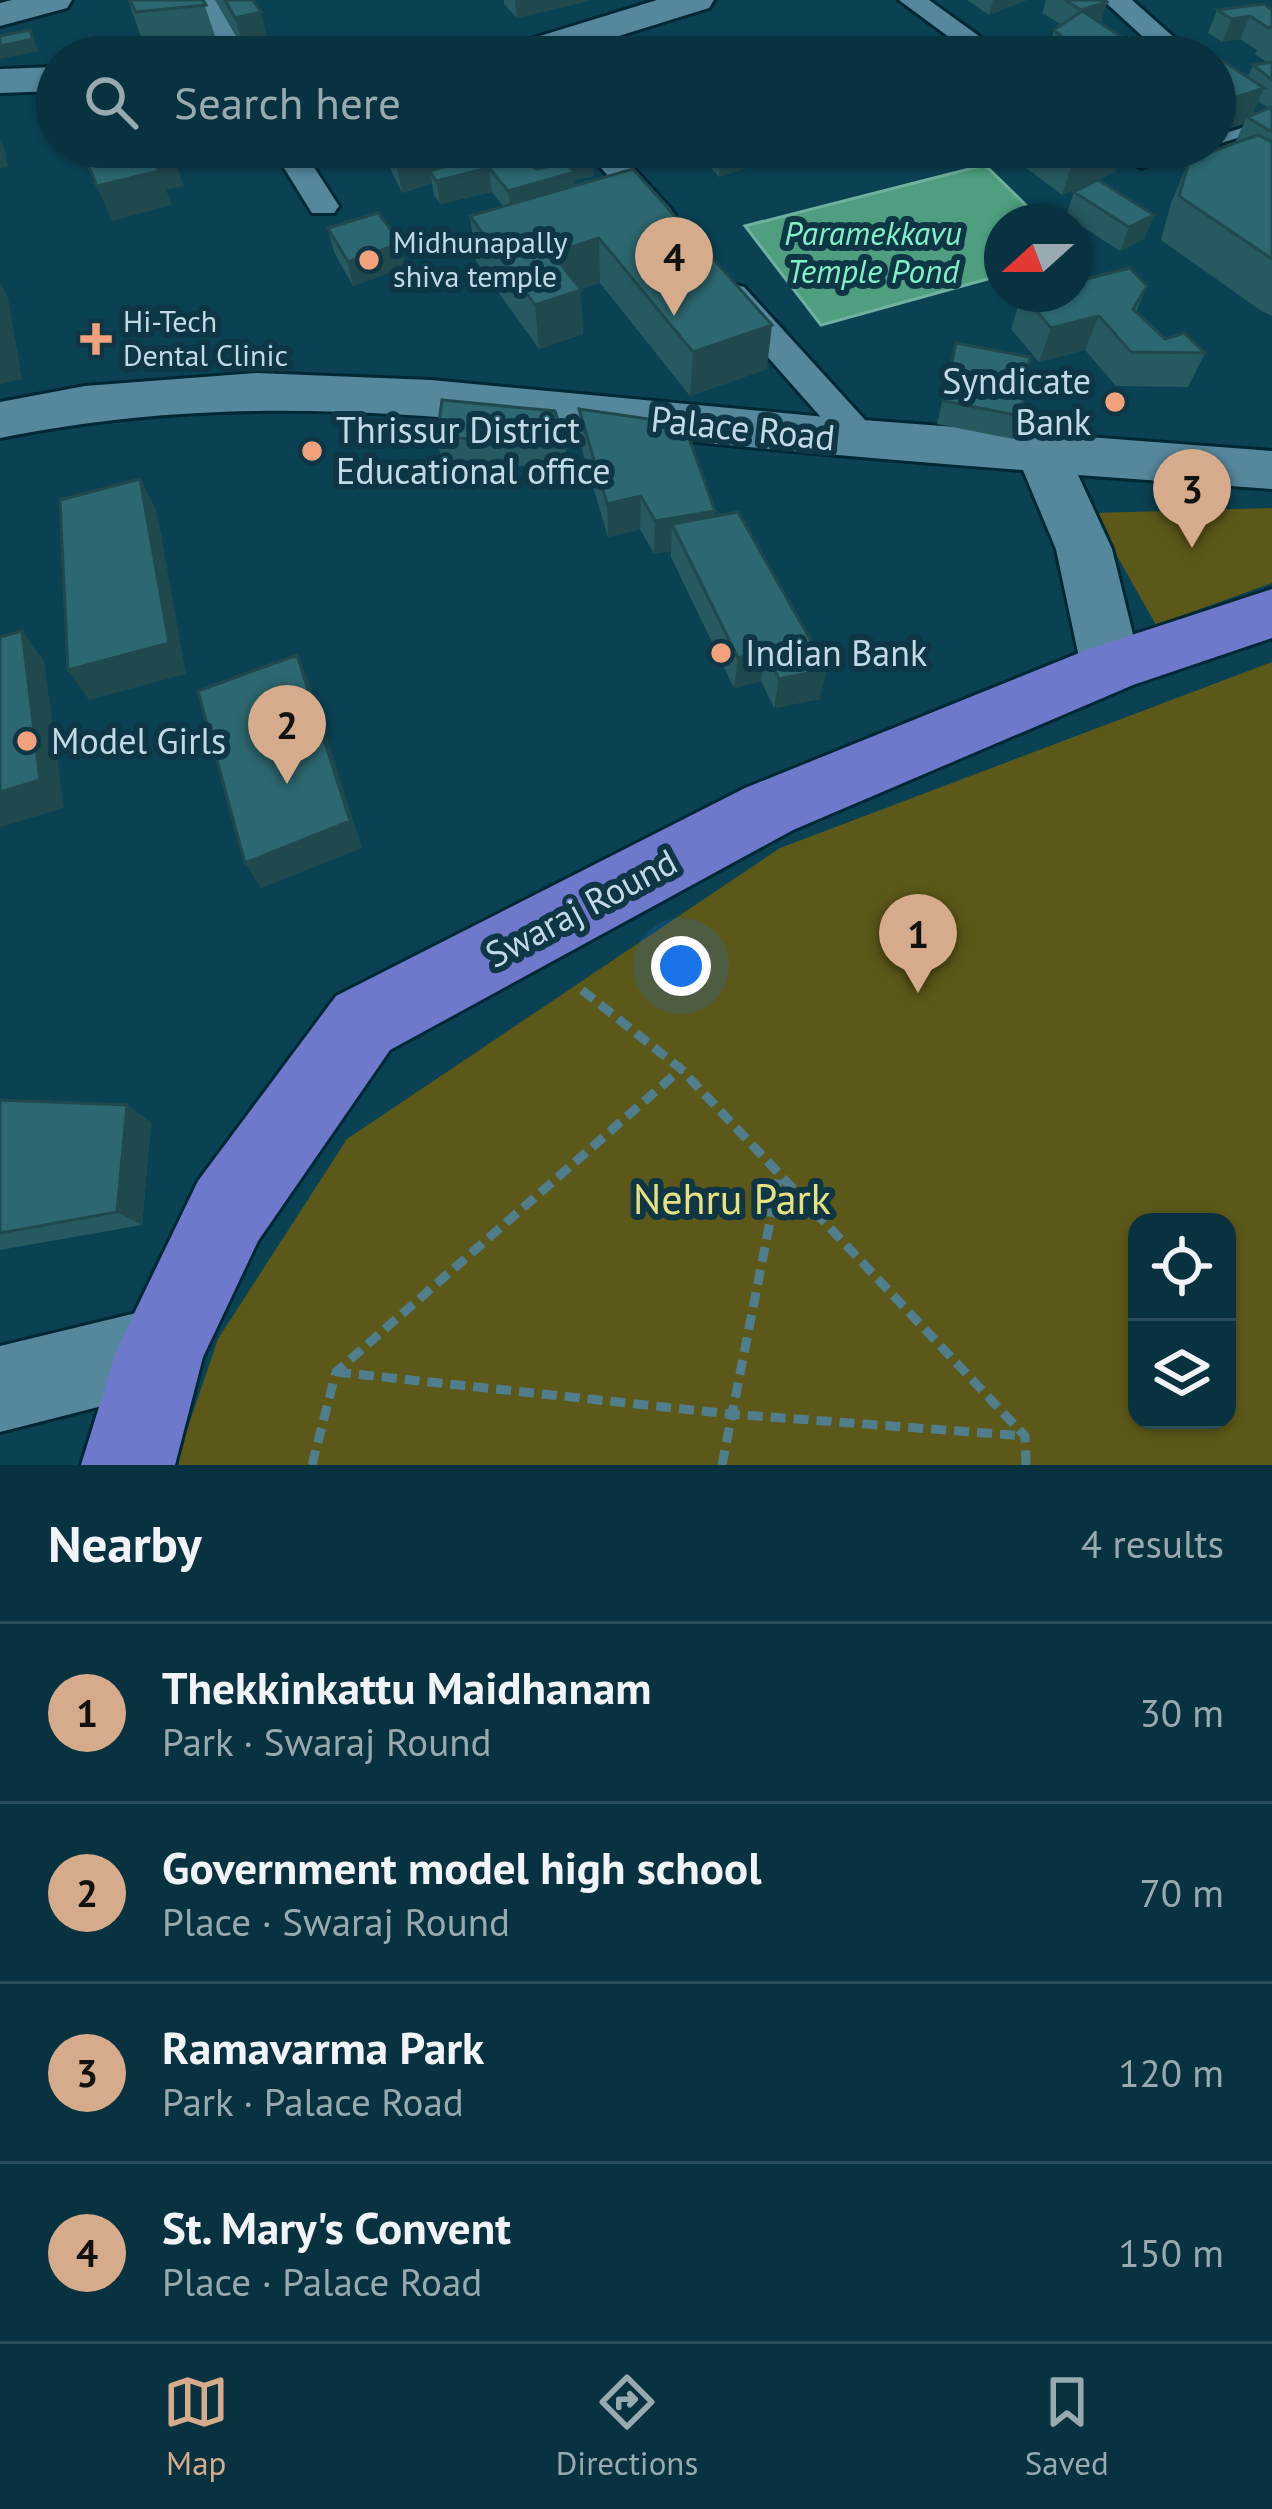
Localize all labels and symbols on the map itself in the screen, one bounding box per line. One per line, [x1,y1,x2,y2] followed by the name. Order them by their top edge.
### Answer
[984,204,1092,312] north arrow
[784,211,962,292] water label: Paramekkavu Temple Pond
[635,217,713,316] pin: 4
[393,222,567,295] place label: Midhunapally shiva temple
[356,247,382,273] marker: Midhunapally shiva temple
[123,301,288,374] place label: Hi-Tech Dental Clinic
[80,323,112,355] marker: Hi-Tech Dental Clinic
[942,357,1091,445] place label: Syndicate Bank
[1102,389,1128,415] marker: Syndicate Bank
[649,394,837,461] street label: Palace Road
[336,406,610,494] place label: Thrissur District Educational office
[299,438,325,464] marker: Thrissur District Educational office
[1153,449,1231,548] pin: 3
[745,629,927,676] place label: Indian Bank
[708,640,734,666] marker: Indian Bank
[248,685,326,784] pin: 2
[51,717,226,764] place label: Model Girls
[14,728,40,754] marker: Model Girls
[477,837,685,978] street label: Swaraj Round
[879,894,957,993] pin: 1
[651,936,711,996] your location
[633,1171,831,1226] park label: Nehru Park

